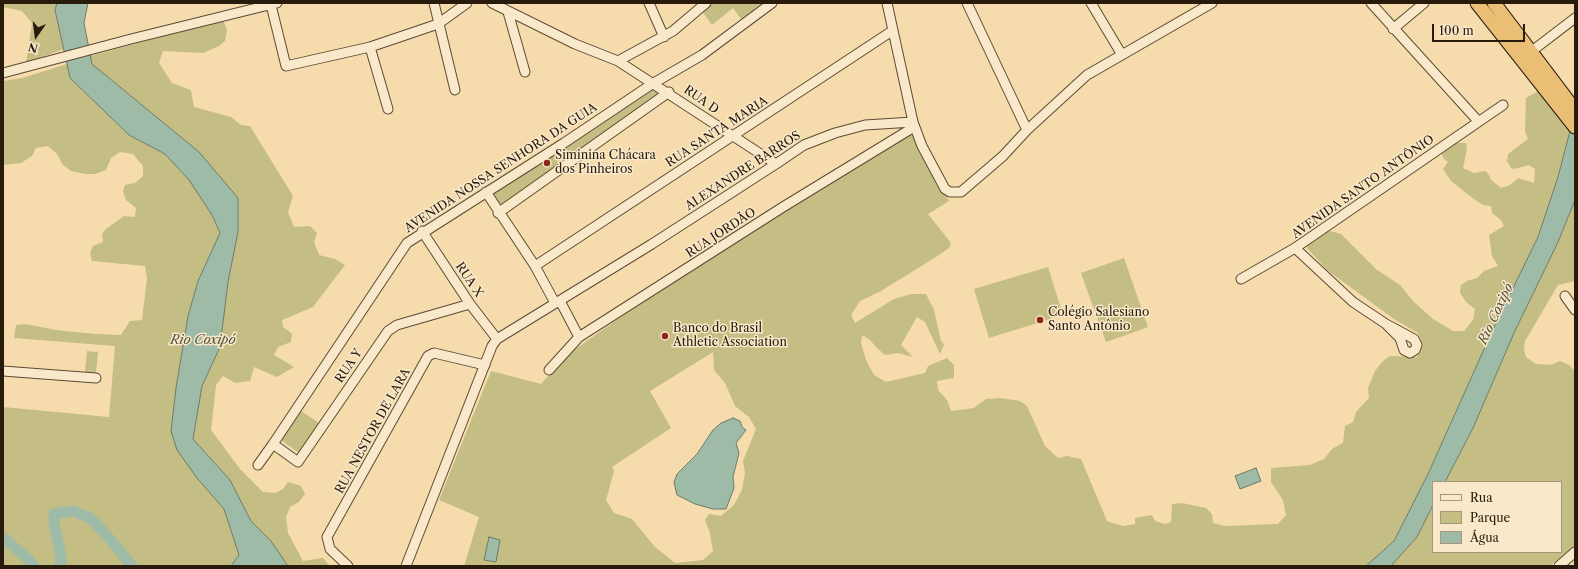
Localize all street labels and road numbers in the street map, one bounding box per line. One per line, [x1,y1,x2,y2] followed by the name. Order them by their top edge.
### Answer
[681,83,721,117] street label: RUA D
[663,94,771,170] street label: RUA SANTA MARIA
[402,100,600,236] street label: AVENIDA NOSSA SENHORA DA GUIA
[683,128,803,214] street label: ALEXANDRE BARROS
[1289,132,1437,242] street label: AVENIDA SANTO ANTÔNIO
[683,205,759,261] street label: RUA JORDÃO
[452,260,486,300] street label: RUA X
[332,346,366,386] street label: RUA Y
[332,366,414,496] street label: RUA NESTOR DE LARA

